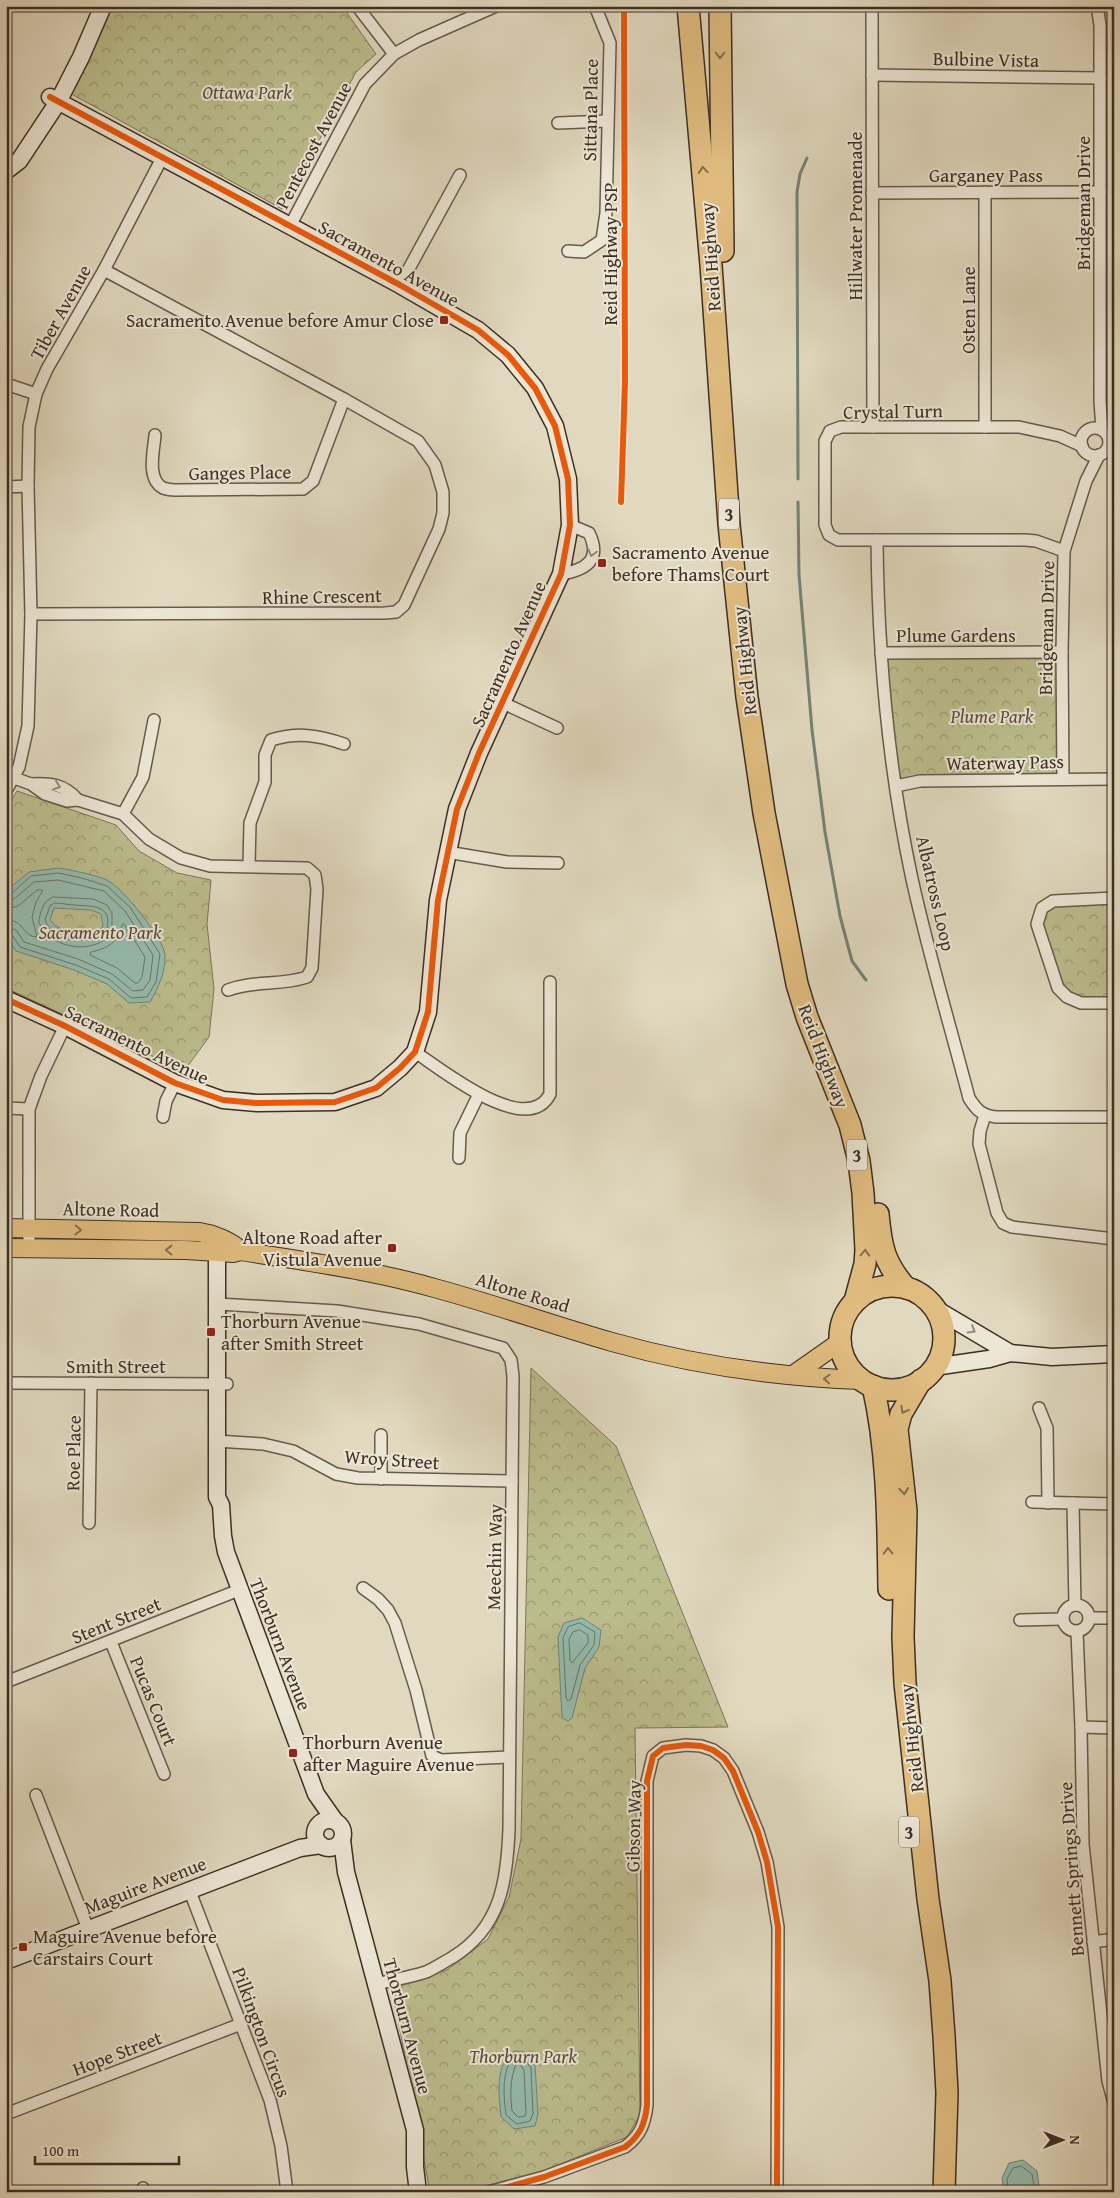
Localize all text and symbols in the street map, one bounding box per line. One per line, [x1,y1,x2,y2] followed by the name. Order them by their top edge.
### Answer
[933,44,1039,74] street label: Bulbine Vista
[715,52,725,59] one-way arrow
[575,58,605,162] street label: Sittana Place
[268,76,358,214] street label: Pentecost Avenue
[202,78,292,106] park label: Ottawa Park
[841,131,869,301] street label: Hillwater Promenade
[1069,136,1097,270] street label: Bridgeman Drive
[929,161,1043,189] street label: Garganey Pass
[698,166,709,174] one-way arrow
[596,182,624,326] street label: Reid Highway PSP
[692,201,728,312] street label: Reid Highway
[313,213,465,313] street label: Sacramento Avenue
[22,259,98,365] street label: Tiber Avenue
[954,266,982,354] street label: Osten Lane
[126,306,434,334] place label: Sacramento Avenue before Amur Close
[438,314,450,326] marker: Sacramento Avenue before Amur Close
[843,396,943,426] street label: Crystal Turn
[188,457,292,487] street label: Ganges Place
[719,498,739,530] road number: 3
[612,538,770,588] place label: Sacramento Avenue before Thams Court
[587,549,598,557] one-way arrow
[596,557,608,569] marker: Sacramento Avenue before Thams Court
[1031,560,1061,695] street label: Bridgeman Drive
[463,576,553,732] street label: Sacramento Avenue
[262,581,382,611] street label: Rhine Crescent
[724,605,764,717] street label: Reid Highway
[896,621,1016,649] street label: Plume Gardens
[950,702,1034,730] park label: Plume Park
[946,747,1064,777] street label: Waterway Pass
[52,780,60,790] one-way arrow
[909,832,963,954] street label: Albatross Loop
[38,918,162,946] park label: Sacramento Park
[60,997,214,1091] street label: Sacramento Avenue
[791,1000,857,1112] street label: Reid Highway
[847,1140,867,1170] road number: 3
[62,1194,160,1224] street label: Altone Road
[243,1223,382,1273] place label: Altone Road after Vistula Avenue
[74,1224,82,1235] one-way arrow
[386,1242,398,1254] marker: Altone Road after Vistula Avenue
[164,1245,172,1255] one-way arrow
[860,1249,871,1257] one-way arrow
[473,1264,574,1320] street label: Altone Road
[221,1307,364,1357] place label: Thorburn Avenue after Smith Street
[966,1324,975,1334] one-way arrow
[205,1326,217,1338] marker: Thorburn Avenue after Smith Street
[66,1352,166,1380] street label: Smith Street
[823,1373,831,1384] one-way arrow
[900,1404,910,1413] one-way arrow
[58,1415,88,1491] street label: Roe Place
[344,1442,441,1476] street label: Wroy Street
[898,1487,909,1495] one-way arrow
[479,1503,509,1610] street label: Meechin Way
[883,1546,893,1554] one-way arrow
[243,1574,319,1714] street label: Thorburn Avenue
[67,1589,165,1651] street label: Stent Street
[123,1652,185,1750] street label: Pucas Court
[891,1682,931,1794] street label: Reid Highway
[303,1728,474,1778] place label: Thorburn Avenue after Maguire Avenue
[287,1747,299,1759] marker: Thorburn Avenue after Maguire Avenue
[618,1779,648,1872] street label: Gibson Way
[1051,1781,1091,1957] street label: Bennett Springs Drive
[899,1816,919,1848] road number: 3
[80,1849,210,1921] street label: Maguire Avenue
[33,1922,217,1972] place label: Maguire Avenue before Carstairs Court
[17,1941,29,1953] marker: Maguire Avenue before Carstairs Court
[376,1955,440,2097] street label: Thorburn Avenue
[225,1963,299,2101] street label: Pilkington Circus
[68,2023,166,2083] street label: Hope Street
[469,2042,577,2070] park label: Thorburn Park
[1038,2116,1088,2166] north arrow
[35,2133,179,2165] scale bar
[1065,2135,1085,2145] text: N
[42,2140,80,2161] text: 100 m

